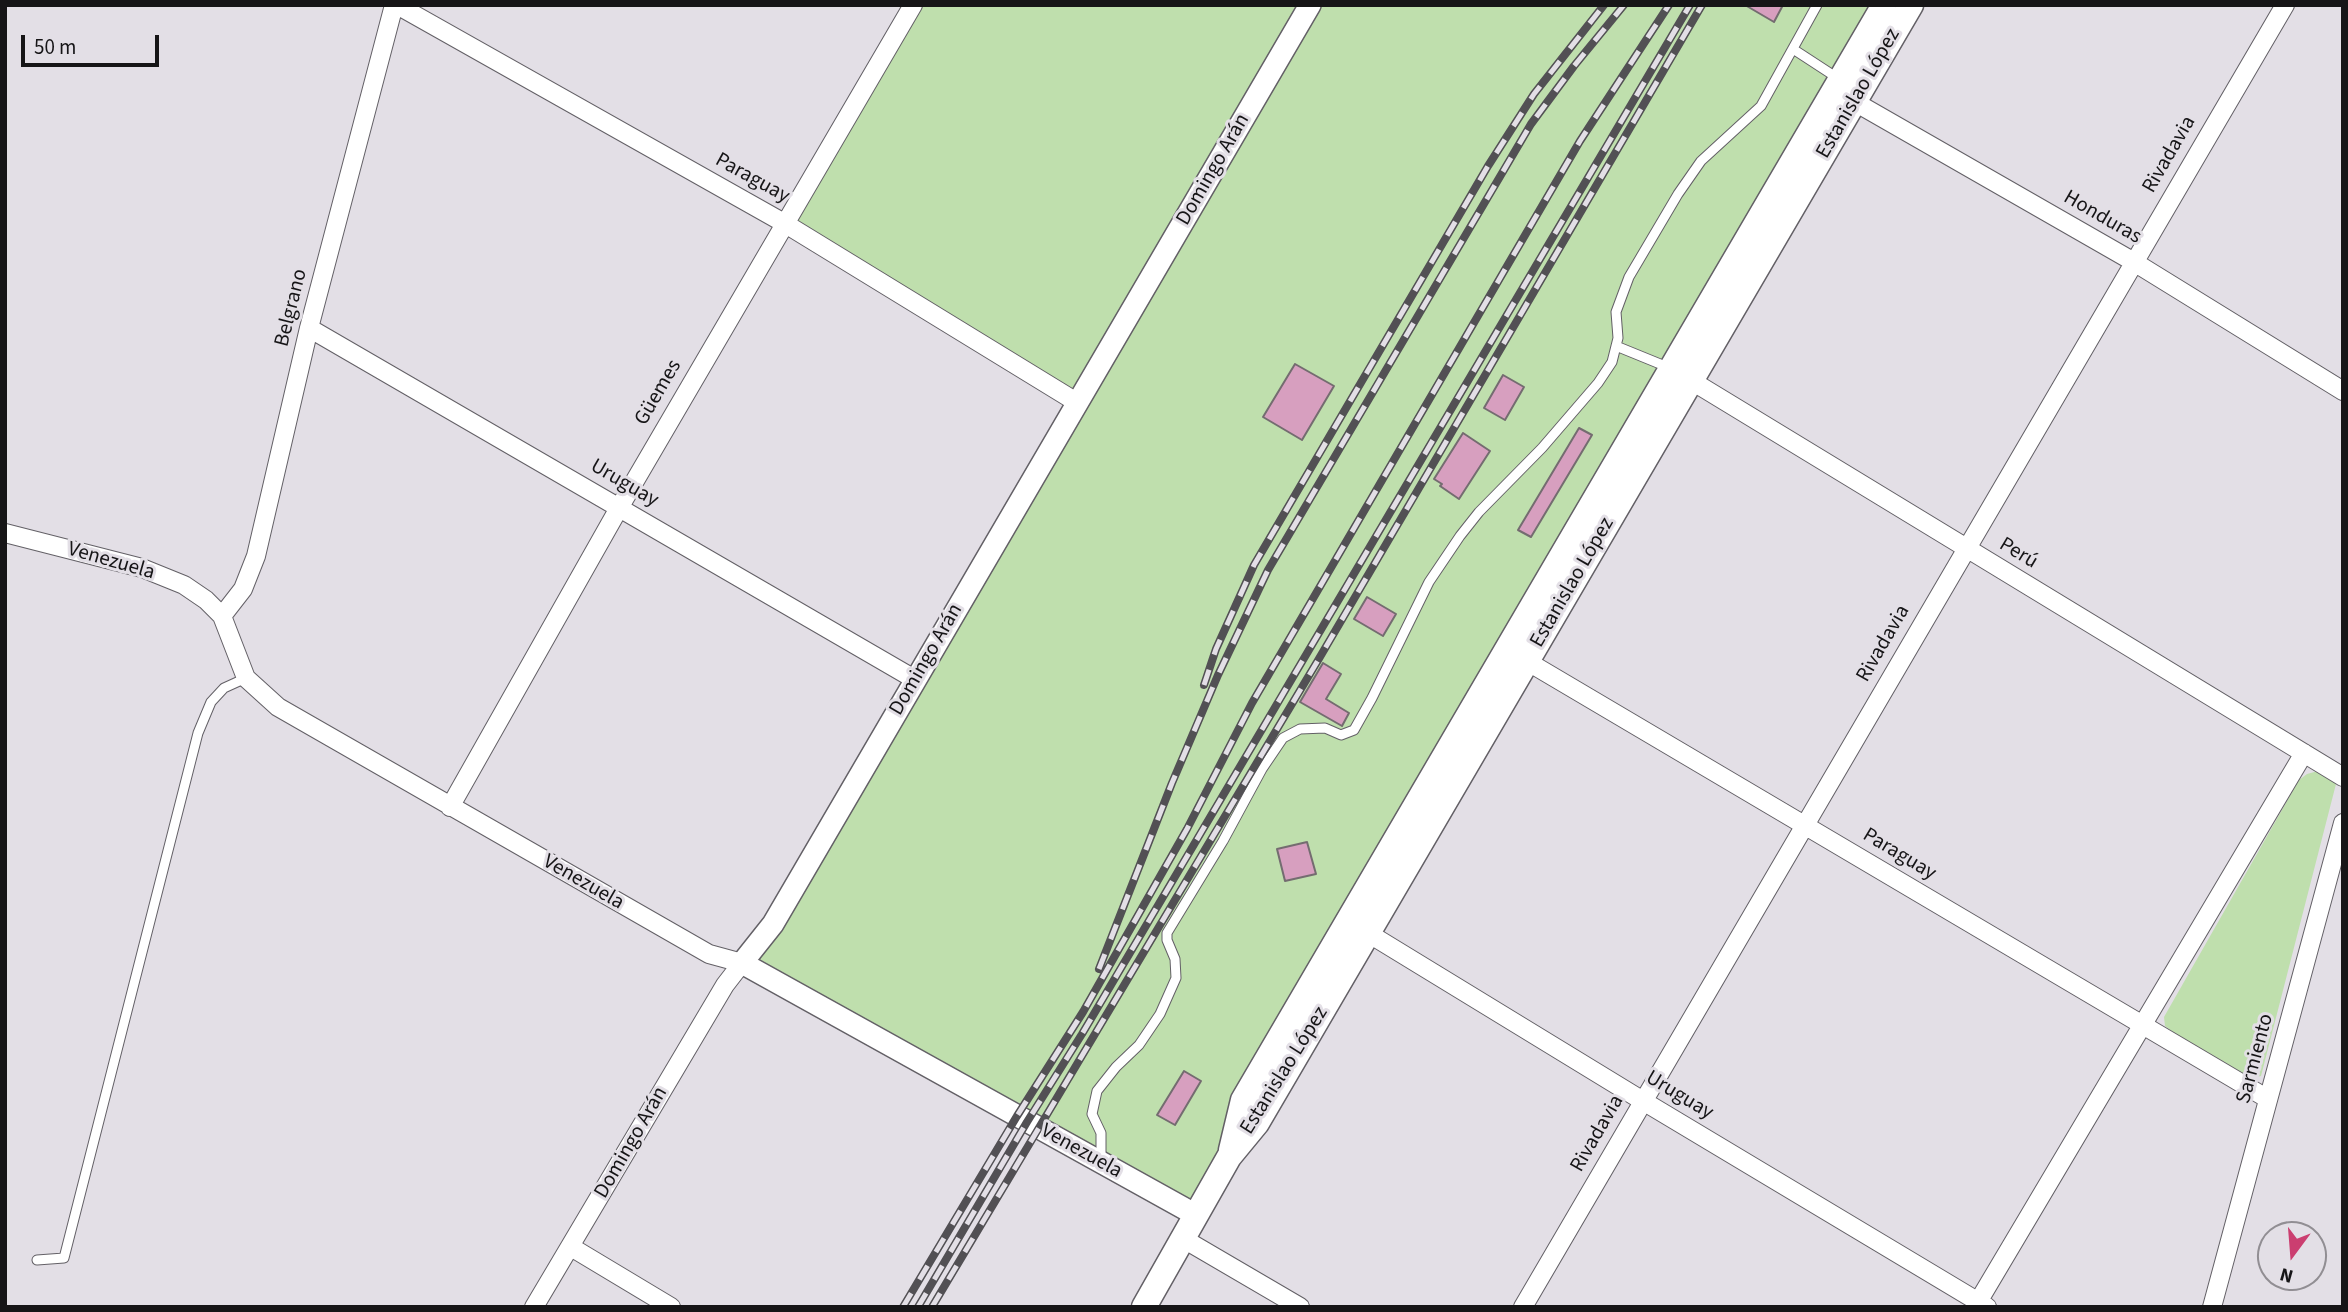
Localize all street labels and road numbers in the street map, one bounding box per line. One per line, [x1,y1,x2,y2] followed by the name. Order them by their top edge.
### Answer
[1812,24,1906,164] street label: Estanislao López
[1172,110,1256,230] street label: Domingo Arán
[2138,112,2202,198] street label: Rivadavia
[710,148,794,210] street label: Paraguay
[2059,186,2145,250] street label: Honduras
[270,267,314,349] street label: Belgrano
[630,356,688,430] street label: Güemes
[585,454,663,514] street label: Uruguay
[1526,513,1620,653] street label: Estanislao López
[1994,533,2042,575] street label: Perú
[65,538,157,586] street label: Venezuela
[885,600,969,720] street label: Domingo Arán
[1852,601,1916,687] street label: Rivadavia
[1858,823,1940,887] street label: Paraguay
[538,850,628,916] street label: Venezuela
[1236,1002,1334,1140] street label: Estanislao López
[2232,1011,2280,1107] street label: Sarmiento
[1641,1066,1717,1126] street label: Uruguay
[590,1083,674,1203] street label: Domingo Arán
[1566,1091,1630,1177] street label: Rivadavia
[1036,1119,1126,1185] street label: Venezuela

